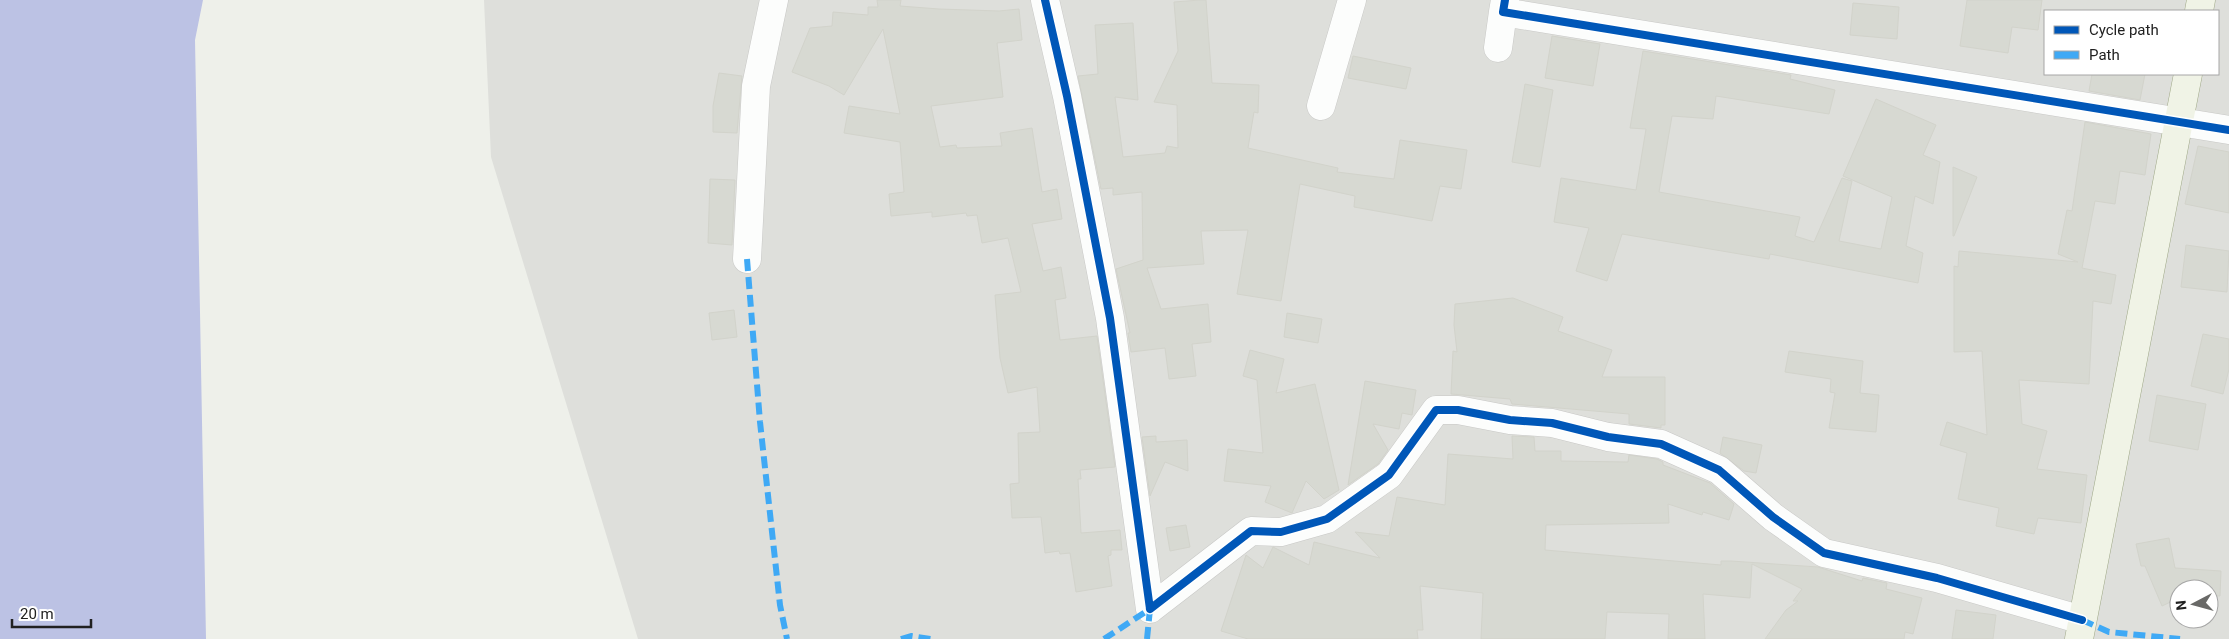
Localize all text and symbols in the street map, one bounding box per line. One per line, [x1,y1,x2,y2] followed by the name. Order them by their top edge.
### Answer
[2044,10,2219,75] legend
[2089,21,2159,39] text: Cycle path
[2089,46,2120,64] text: Path
[2169,579,2219,629] north arrow
[12,596,91,628] scale bar
[2173,600,2190,611] text: N
[20,605,54,623] text: 20 m

